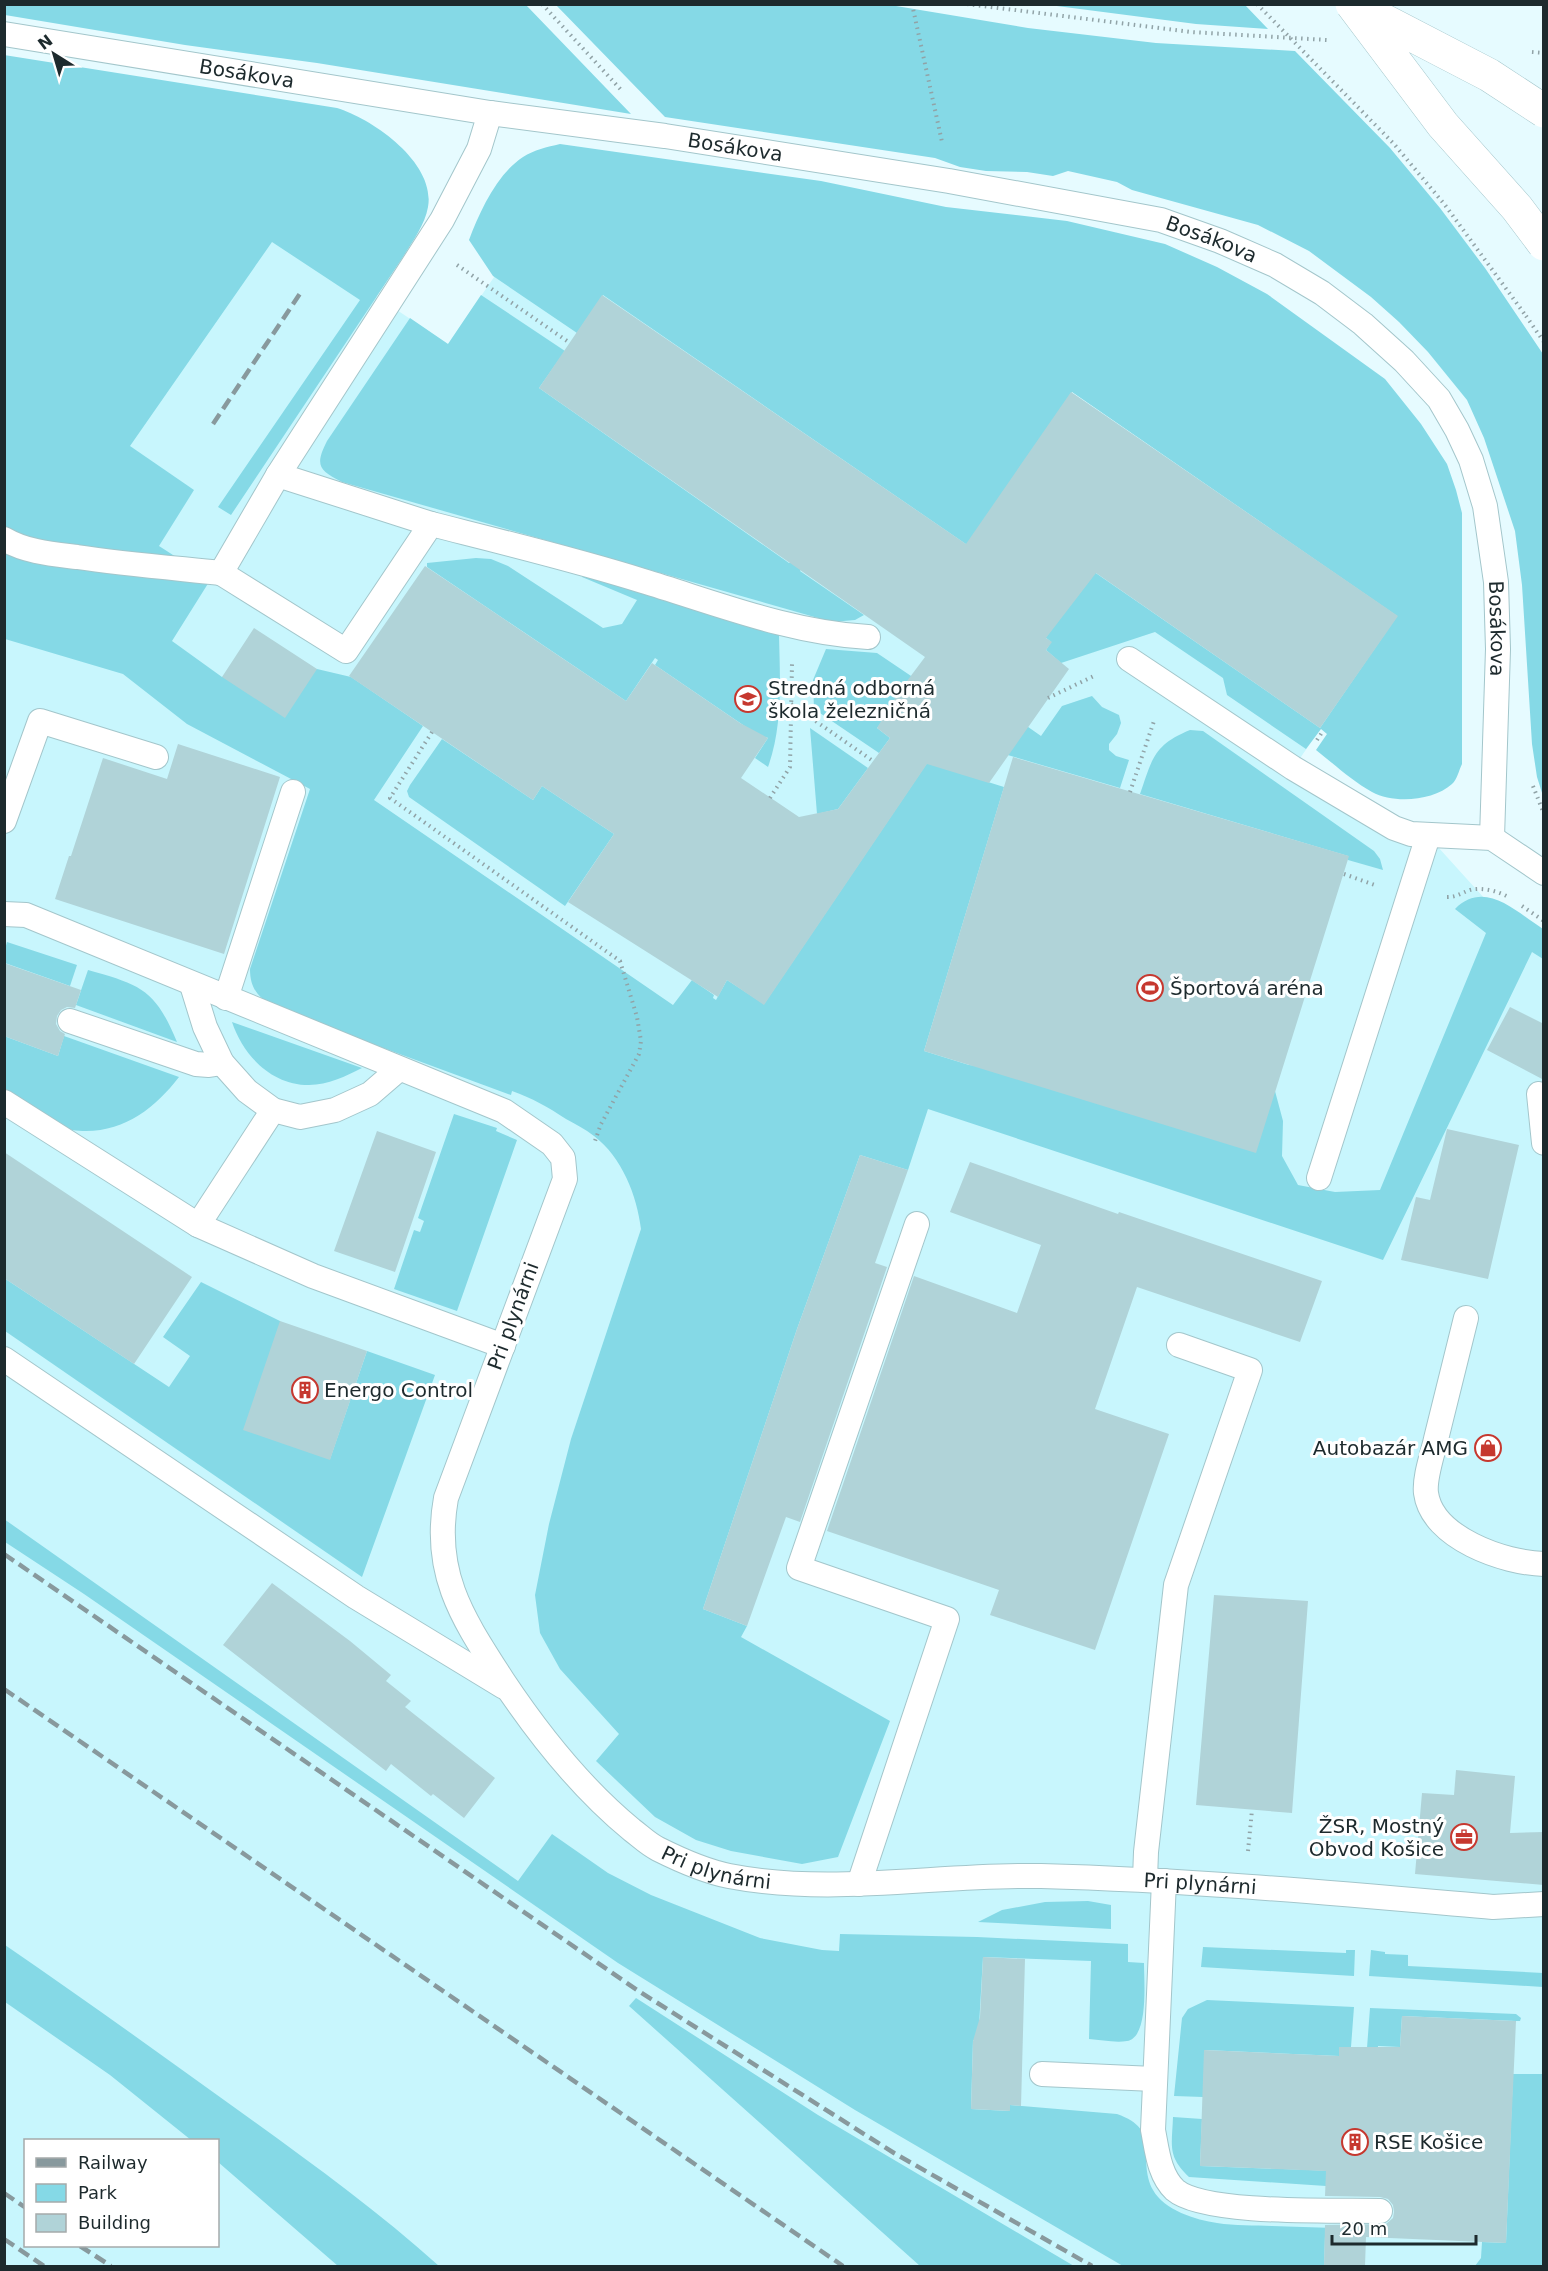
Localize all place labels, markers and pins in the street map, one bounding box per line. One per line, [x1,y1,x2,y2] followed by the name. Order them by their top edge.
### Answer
[768,676,935,723] place label: Stredná odborná škola železničná
[733,684,763,714] school or university icon: Stredná odborná škola železničná
[1135,973,1165,1003] sports icon: Športová aréna
[1170,976,1324,1000] place label: Športová aréna
[290,1375,320,1405] building icon: Energo Control
[324,1378,473,1402] place label: Energo Control
[1473,1433,1503,1463] shop icon: Autobazár AMG
[1313,1436,1468,1460] place label: Autobazár AMG
[1309,1814,1444,1861] place label: ŽSR, Mostný Obvod Košice
[1449,1822,1479,1852] office icon: ŽSR, Mostný Obvod Košice
[1340,2127,1370,2157] building icon: RSE Košice
[1374,2130,1483,2154] place label: RSE Košice

